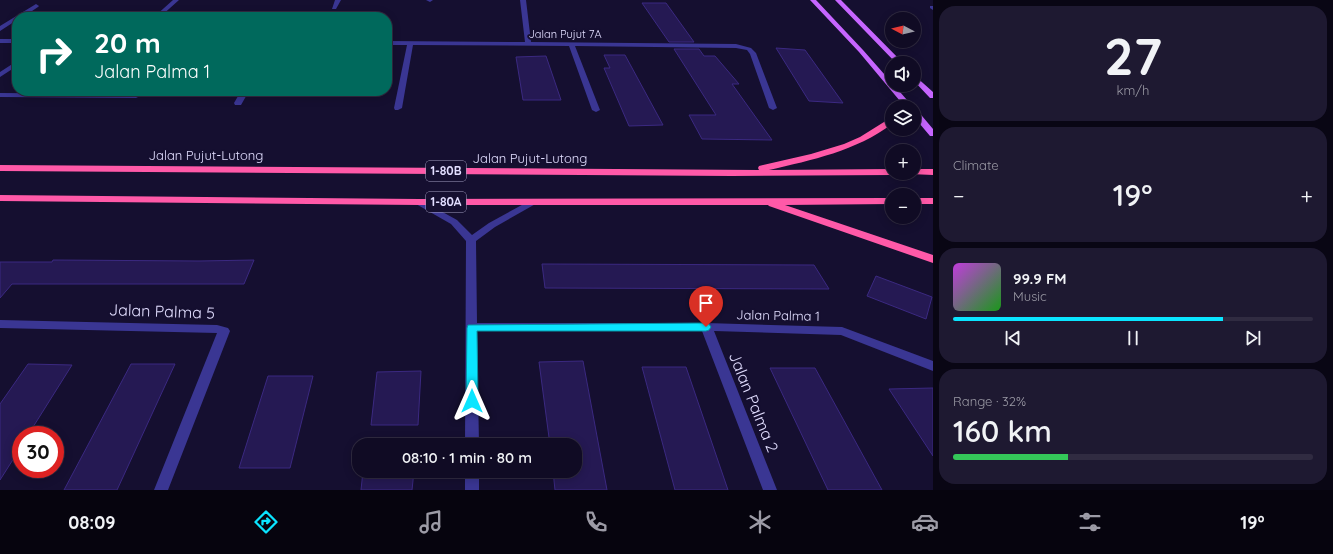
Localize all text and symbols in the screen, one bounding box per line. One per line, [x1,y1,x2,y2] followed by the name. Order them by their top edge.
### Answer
[885,12,921,48] north arrow
[885,12,921,224] map controls
[1104,23,1162,88] text: 27
[94,25,161,60] text: 20 m
[529,27,602,41] street label: Jalan Pujut 7A
[28,28,80,80] icon: right
[885,56,921,92] button: sound
[94,60,210,83] text: Jalan Palma 1
[1117,82,1149,98] text: km/h
[885,100,921,136] button: layers
[885,144,921,180] button: +
[149,147,263,163] street label: Jalan Pujut-Lutong
[473,150,587,166] street label: Jalan Pujut-Lutong
[953,157,999,173] text: Climate
[426,161,466,181] road number: 1-80B
[1113,176,1152,214] text: 19°
[953,182,964,210] text: −
[1301,182,1313,210] text: +
[885,188,921,224] button: −
[426,192,466,212] road number: 1-80A
[1013,269,1067,288] text: 99.9 FM
[689,286,723,327] pin
[1013,288,1047,304] text: Music
[695,292,717,314] icon: arrive
[109,299,215,323] street label: Jalan Palma 5
[736,306,820,324] street label: Jalan Palma 1
[1002,327,1024,349] icon: previous
[1122,327,1144,349] icon: pause
[1242,327,1264,349] icon: next
[725,349,783,455] street label: Jalan Palma 2
[451,380,493,422] position arrow
[953,393,1026,409] text: Range · 32%
[953,412,1052,450] text: 160 km
[12,426,64,478] speed limit sign: 30
[402,448,532,467] text: 08:10 · 1 min · 80 m
[252,508,280,536] icon: directions
[417,508,445,536] icon: music
[582,508,610,536] icon: phone
[746,508,774,536] icon: climate
[911,508,939,536] icon: car
[1076,508,1104,536] icon: filters
[68,511,115,534] text: 08:09
[1240,511,1265,534] text: 19°

